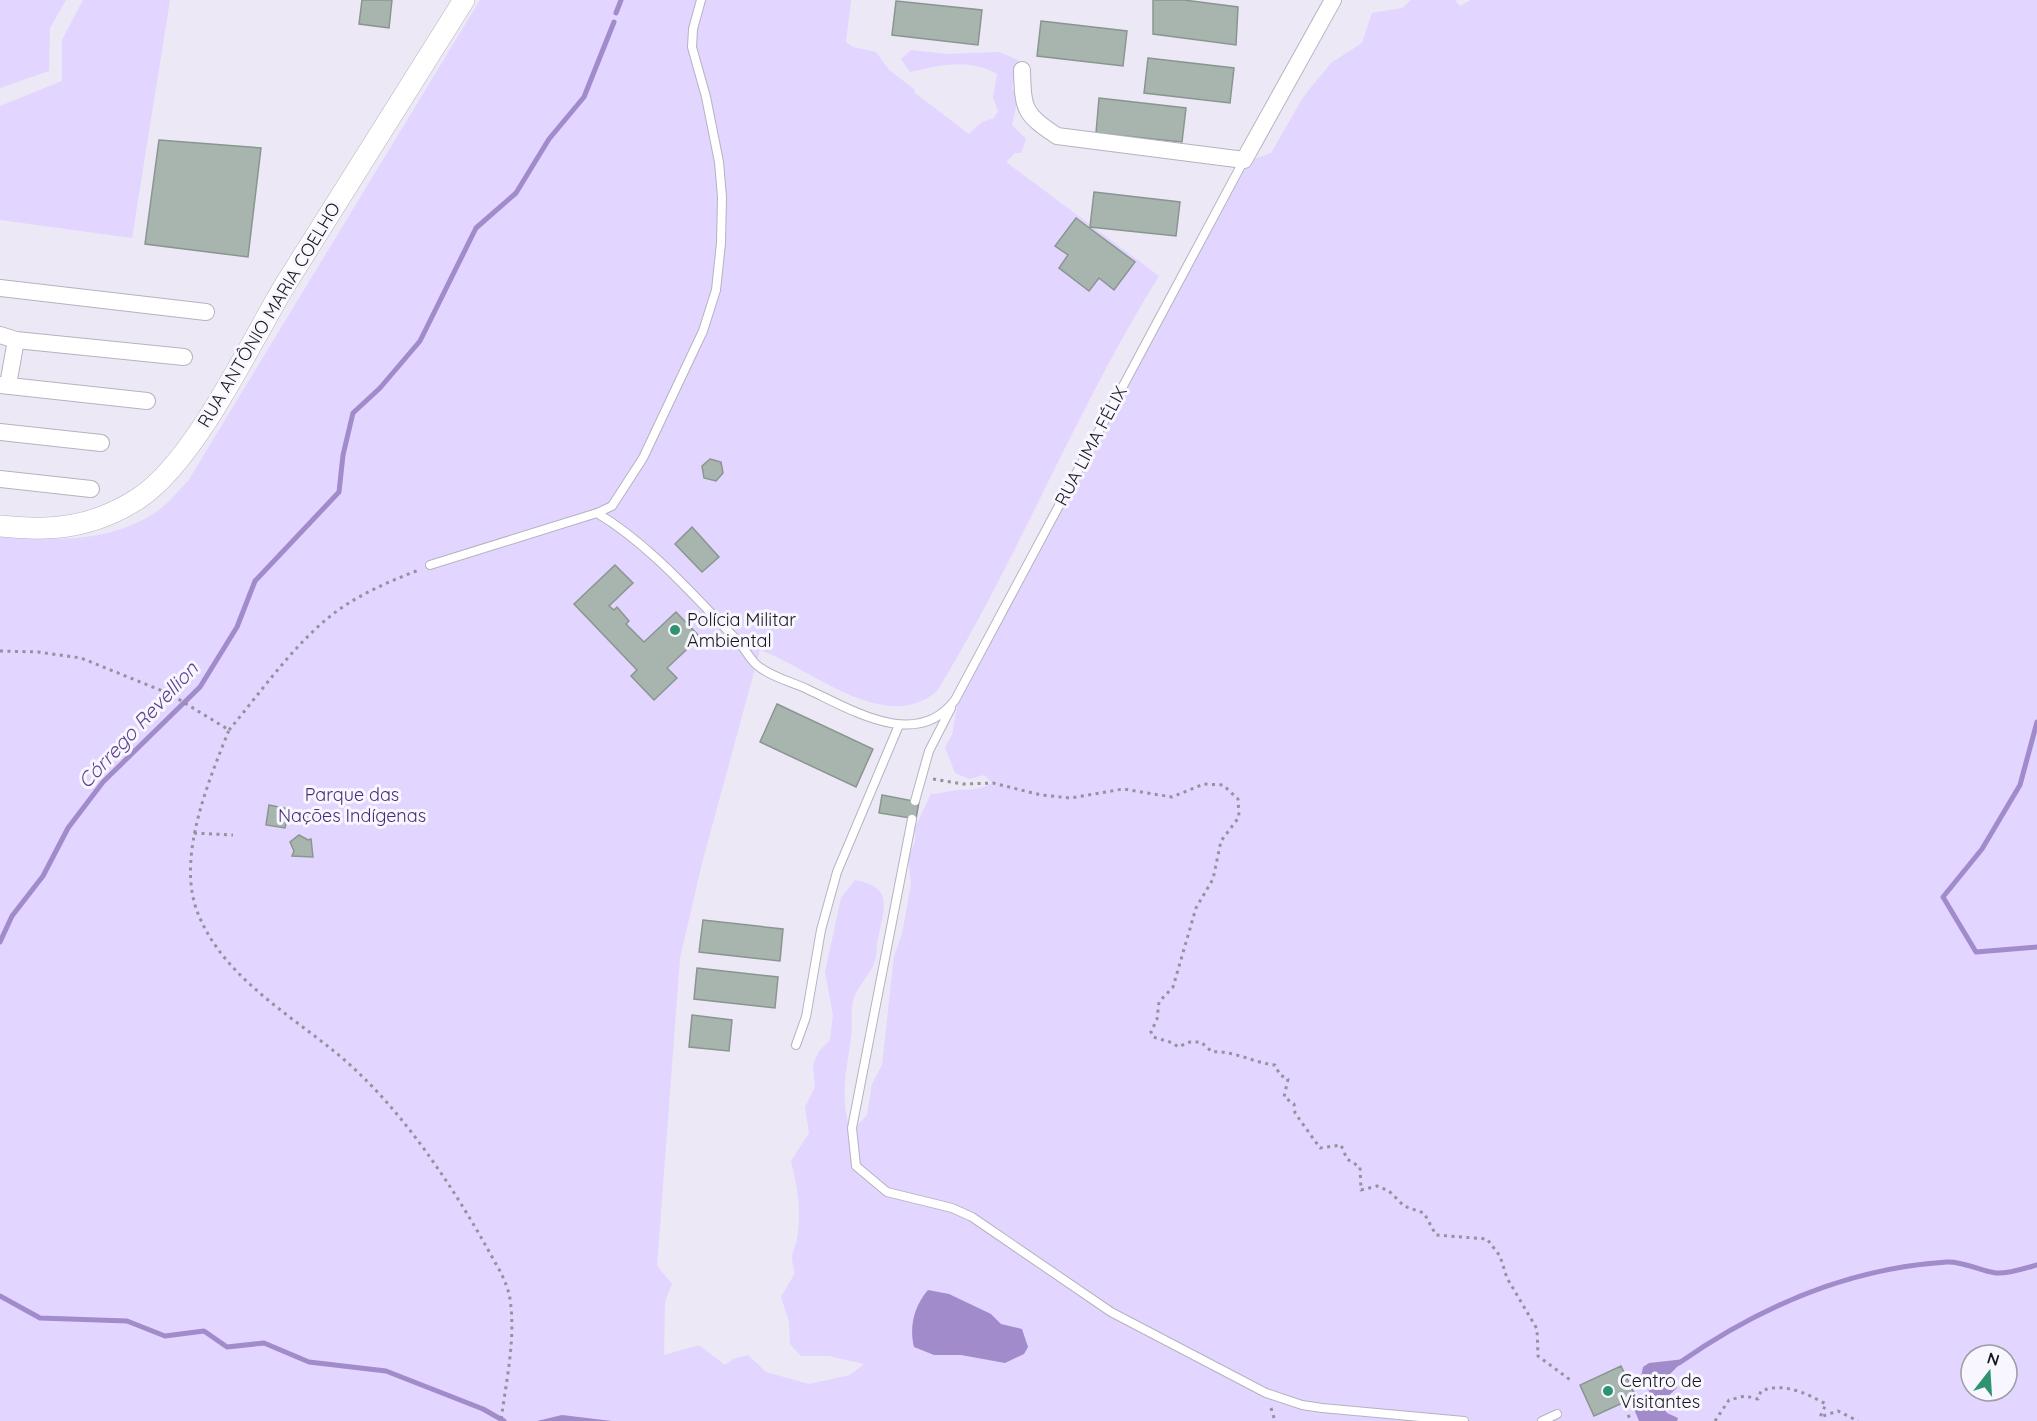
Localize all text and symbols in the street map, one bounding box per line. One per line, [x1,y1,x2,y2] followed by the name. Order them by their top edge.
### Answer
[192,198,345,432] street label: RUA ANTÔNIO MARIA COELHO
[1049,382,1132,509] street label: RUA LIMA FÉLIX
[687,608,796,652] place label: Polícia Militar Ambiental
[668,623,682,637] marker: Polícia Militar Ambiental
[72,656,203,793] water label: Córrego Revellion
[278,783,426,827] park label: Parque das Nações Indígenas
[1959,1343,2019,1403] north arrow
[1985,1347,2002,1370] text: N
[1620,1369,1702,1413] place label: Centro de Visitantes
[1601,1384,1615,1398] marker: Centro de Visitantes

